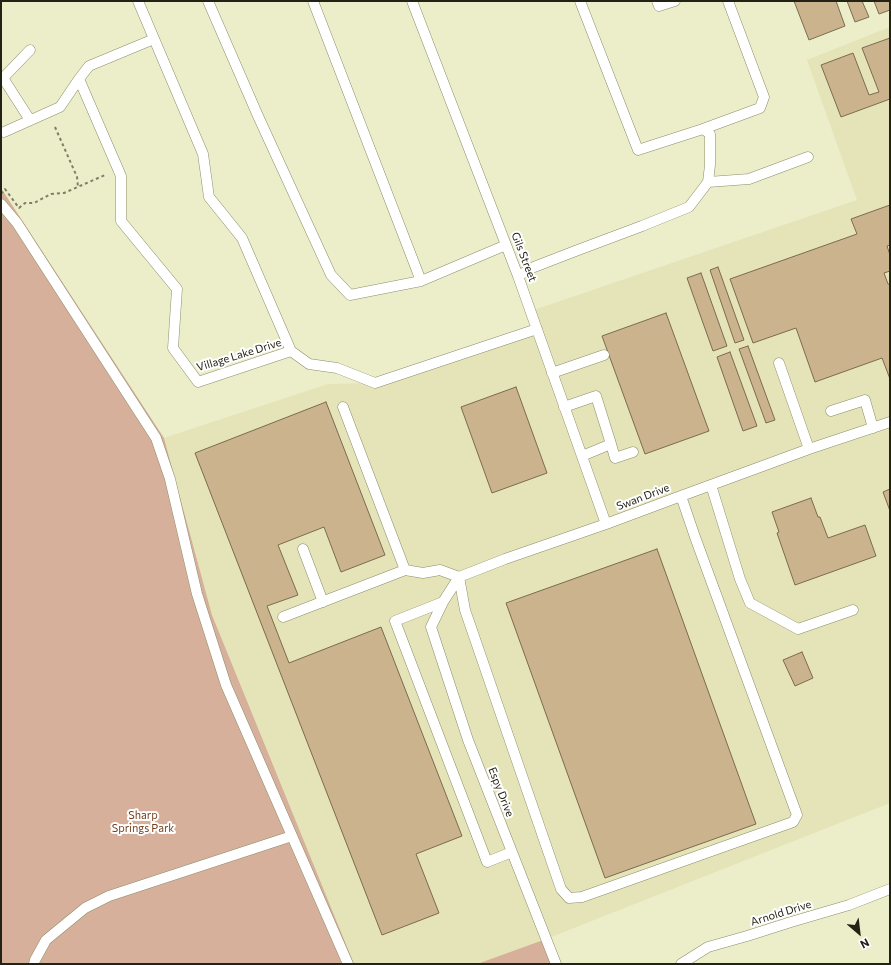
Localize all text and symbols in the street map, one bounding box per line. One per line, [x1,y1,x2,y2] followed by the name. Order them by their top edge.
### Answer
[509,230,539,284] street label: Gils Street
[195,336,283,374] street label: Village Lake Drive
[615,481,671,513] street label: Swan Drive
[485,765,517,819] street label: Espy Drive
[112,808,174,834] park label: Sharp Springs Park
[749,898,813,928] street label: Arnold Drive
[839,913,879,953] north arrow
[858,936,872,952] text: N

